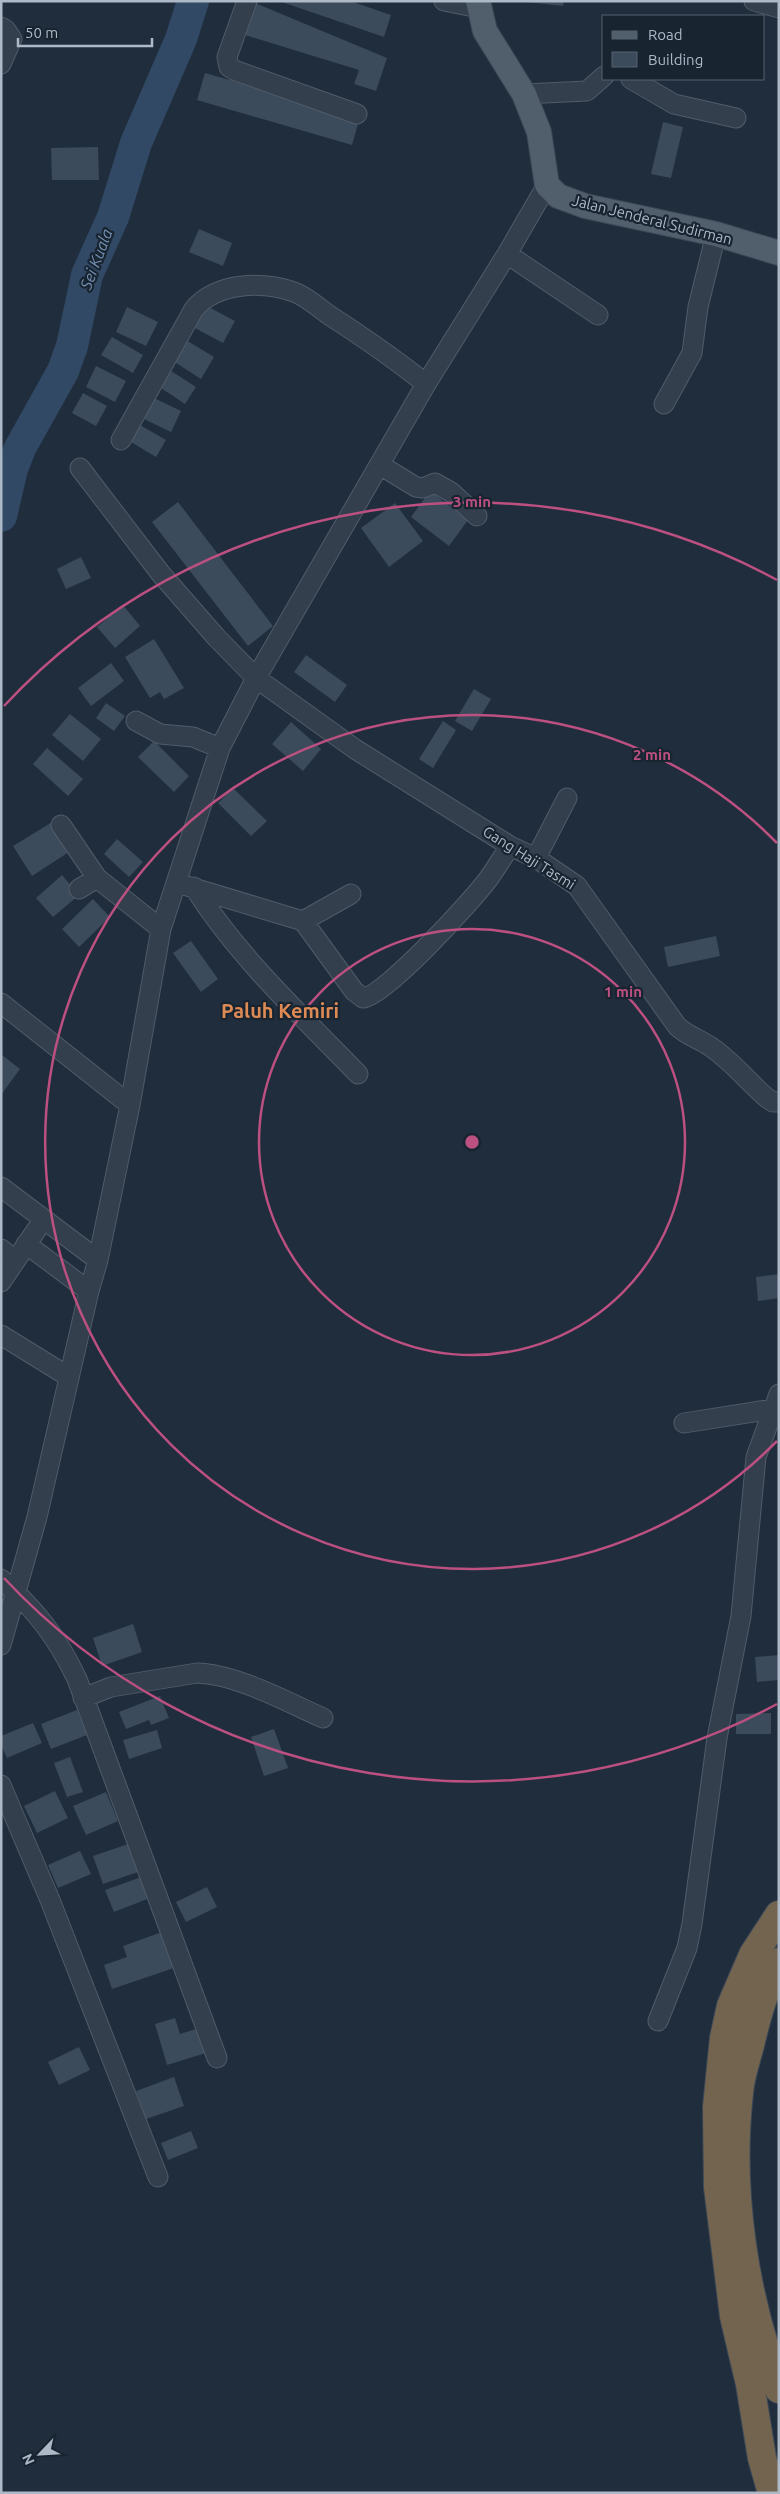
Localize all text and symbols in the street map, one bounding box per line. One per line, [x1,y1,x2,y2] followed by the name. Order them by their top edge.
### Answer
[18,15,151,47] scale bar
[602,15,765,80] legend
[25,24,58,41] text: 50 m
[648,26,683,43] text: Road
[648,51,703,68] text: Building
[570,191,734,248] street label: Jalan Jenderal Sudirman
[76,226,116,293] water label: Sei Kuala
[453,493,491,510] text: 3 min
[633,746,671,763] text: 2 min
[480,822,579,893] street label: Gang Haji Tasmi
[604,983,642,1000] text: 1 min
[221,999,339,1022] district label: Paluh Kemiri
[463,1133,481,1151] centre of rings
[15,2429,65,2479] north arrow
[19,2451,38,2468] text: N

